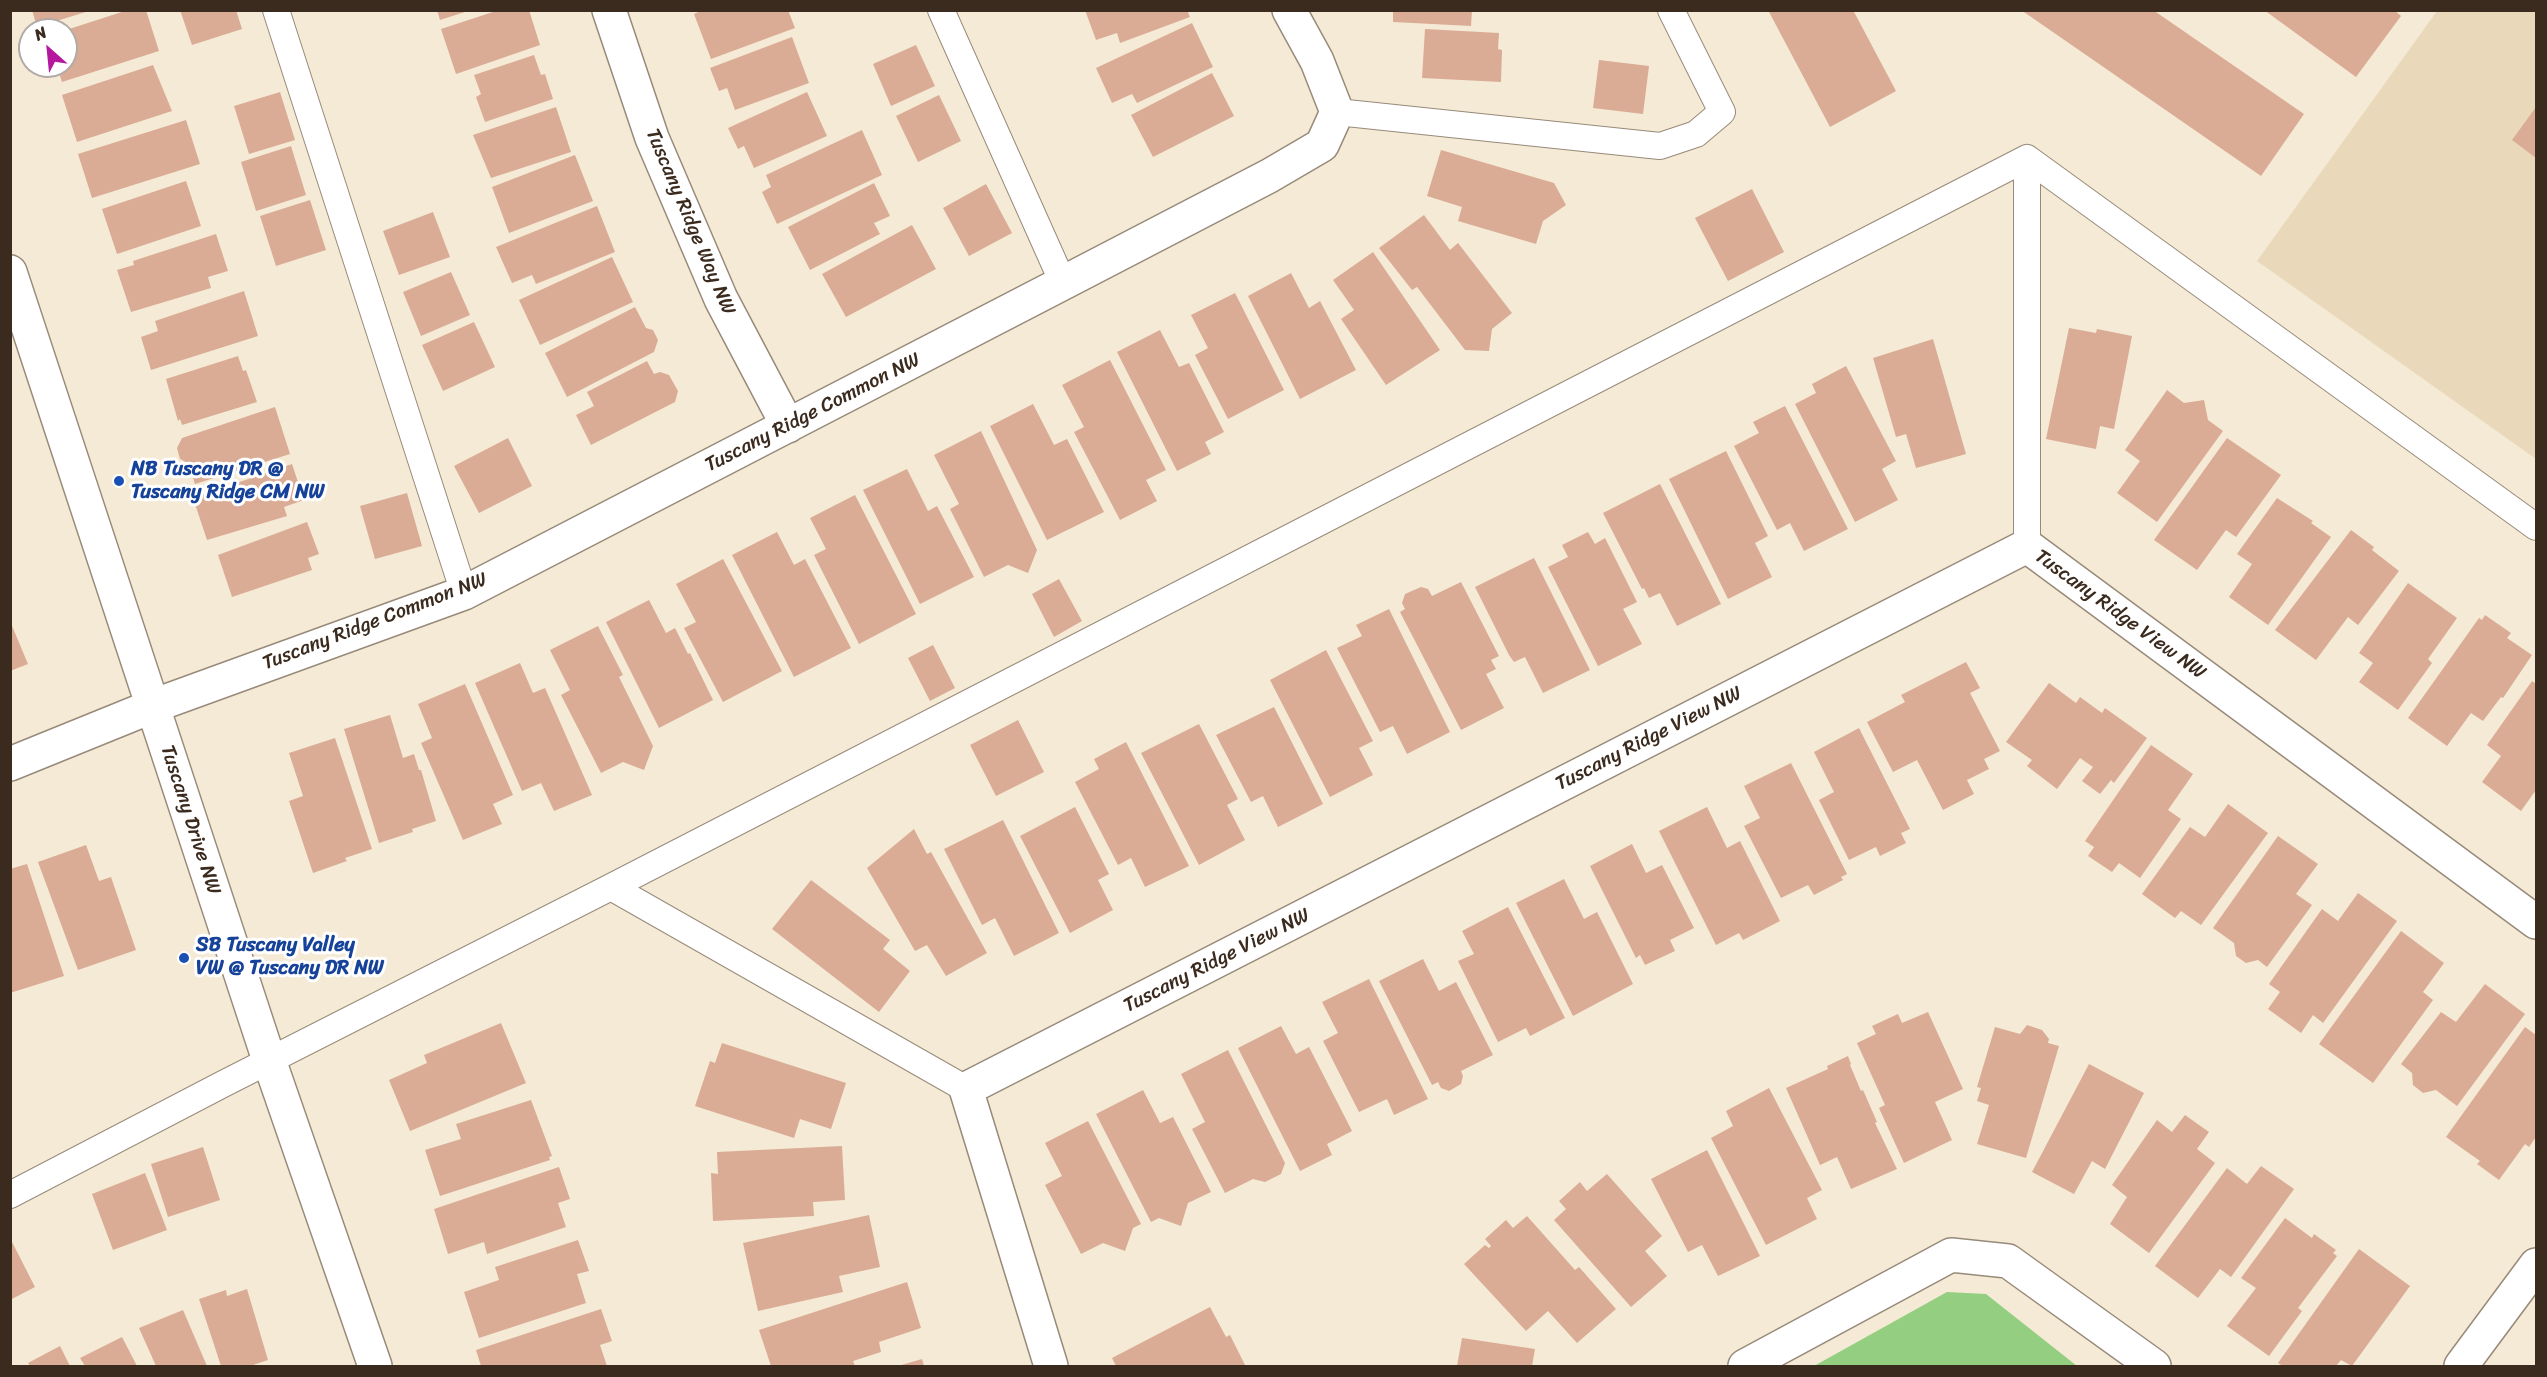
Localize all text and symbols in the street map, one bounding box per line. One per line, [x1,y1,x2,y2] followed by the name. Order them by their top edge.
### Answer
[18,18,78,78] north arrow
[29,18,52,49] text: N
[640,125,740,319] street label: Tuscany Ridge Way NW
[701,348,925,478] street label: Tuscany Ridge Common NW
[131,458,325,505] place label: NB Tuscany DR @ Tuscany Ridge CM NW
[112,474,126,488] marker: NB Tuscany DR @ Tuscany Ridge CM NW
[2030,545,2210,685] street label: Tuscany Ridge View NW
[259,568,491,676] street label: Tuscany Ridge Common NW
[1552,682,1746,796] street label: Tuscany Ridge View NW
[155,742,225,898] street label: Tuscany Drive NW
[1120,904,1314,1018] street label: Tuscany Ridge View NW
[196,934,384,981] place label: SB Tuscany Valley VW @ Tuscany DR NW
[177,951,191,965] marker: SB Tuscany Valley VW @ Tuscany DR NW

